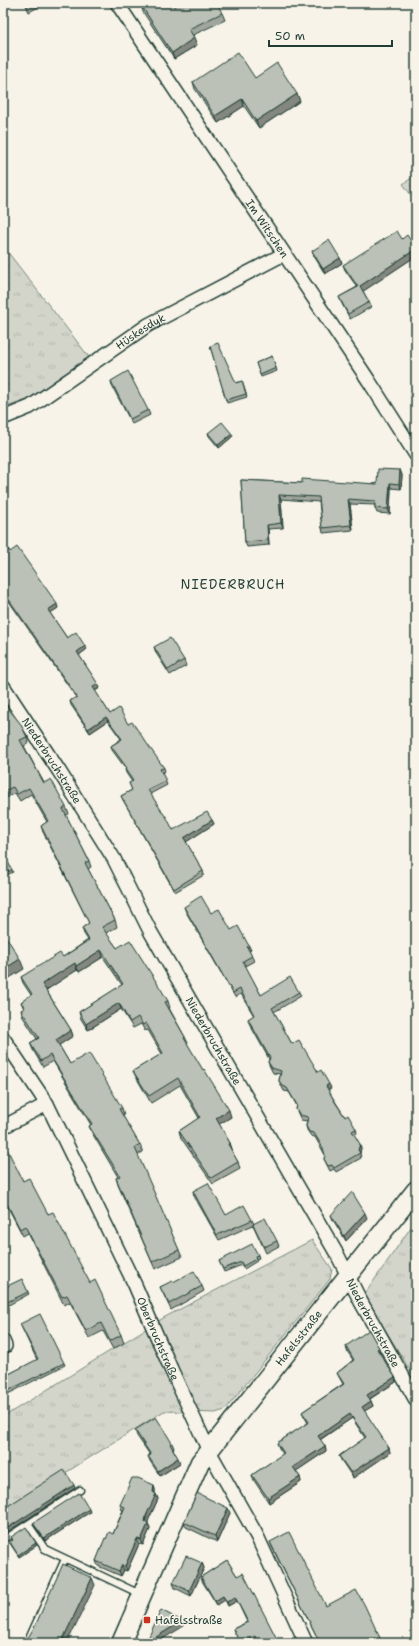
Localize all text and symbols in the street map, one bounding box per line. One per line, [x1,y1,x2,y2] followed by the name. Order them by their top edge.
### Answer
[269,22,392,48] scale bar
[275,28,305,44] text: 50 m
[242,196,292,261] street label: Im Witschen
[112,310,168,353] street label: Hüskesdyk
[181,576,285,593] district label: NIEDERBRUCH
[18,715,85,806] street label: Niederbruchstraße
[182,994,245,1088] street label: Niederbruchstraße
[343,1276,404,1370] street label: Niederbruchstraße
[133,1295,183,1383] street label: Oberbruchstraße
[272,1307,325,1369] street label: Hafelsstraße
[155,1613,223,1628] place label: Hafelsstraße
[142,1615,152,1625] marker: Hafelsstraße

